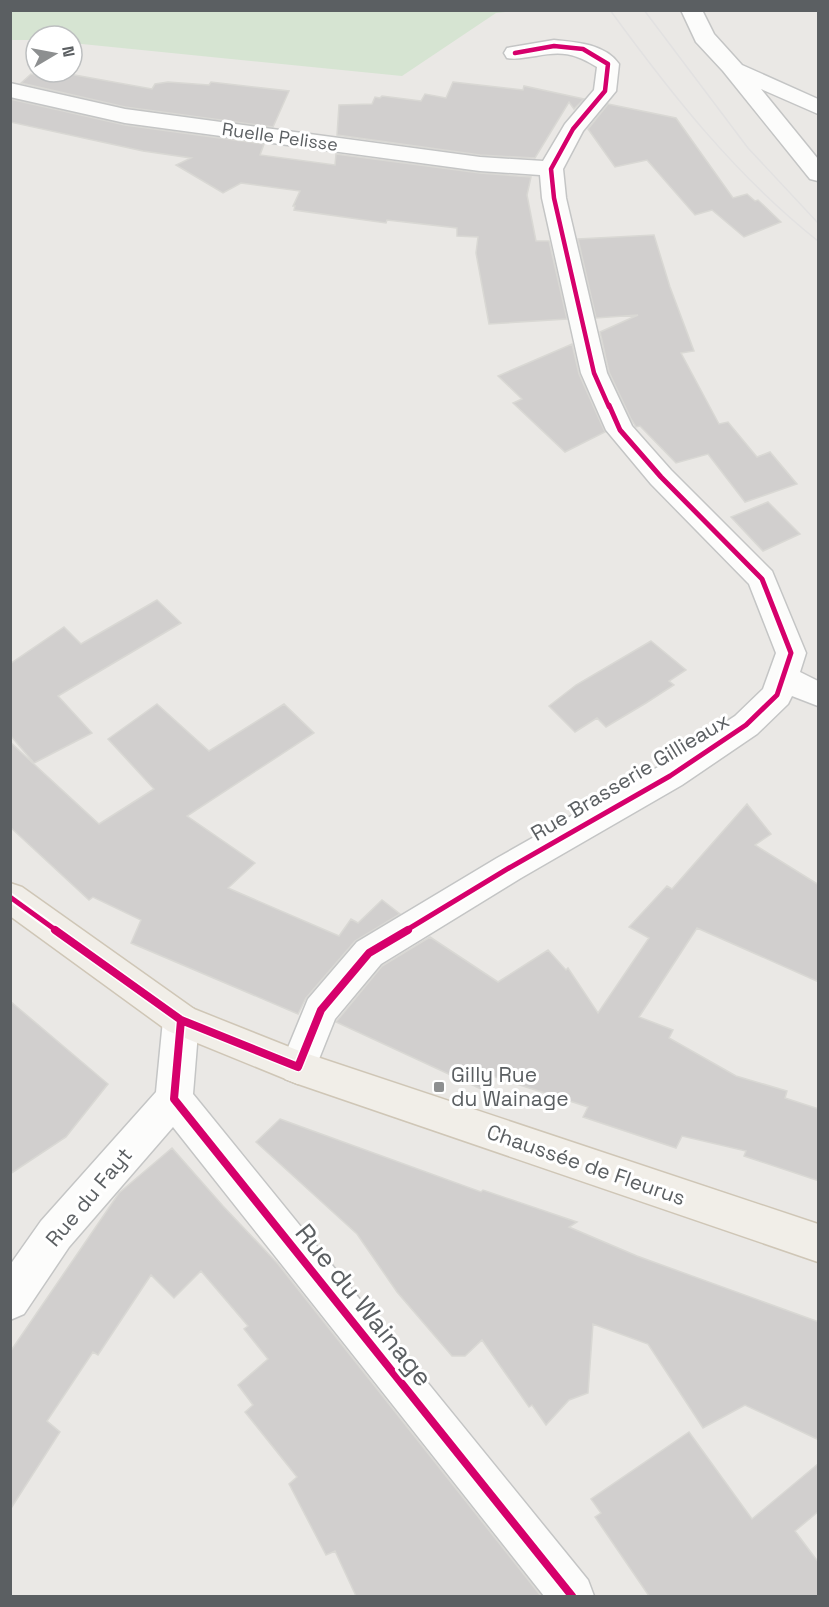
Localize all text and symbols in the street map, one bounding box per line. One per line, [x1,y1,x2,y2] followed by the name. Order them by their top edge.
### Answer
[24,24,84,84] north arrow
[57,44,80,59] text: N
[221,117,339,156] street label: Ruelle Pelisse
[526,707,734,847] street label: Rue Brasserie Gillieaux
[451,1061,569,1112] place label: Gilly Rue du Wainage
[432,1080,446,1094] marker: Gilly Rue du Wainage
[483,1118,689,1211] street label: Chaussée de Fleurus
[39,1142,138,1252] street label: Rue du Fayt
[288,1217,440,1393] street label: Rue du Wainage

